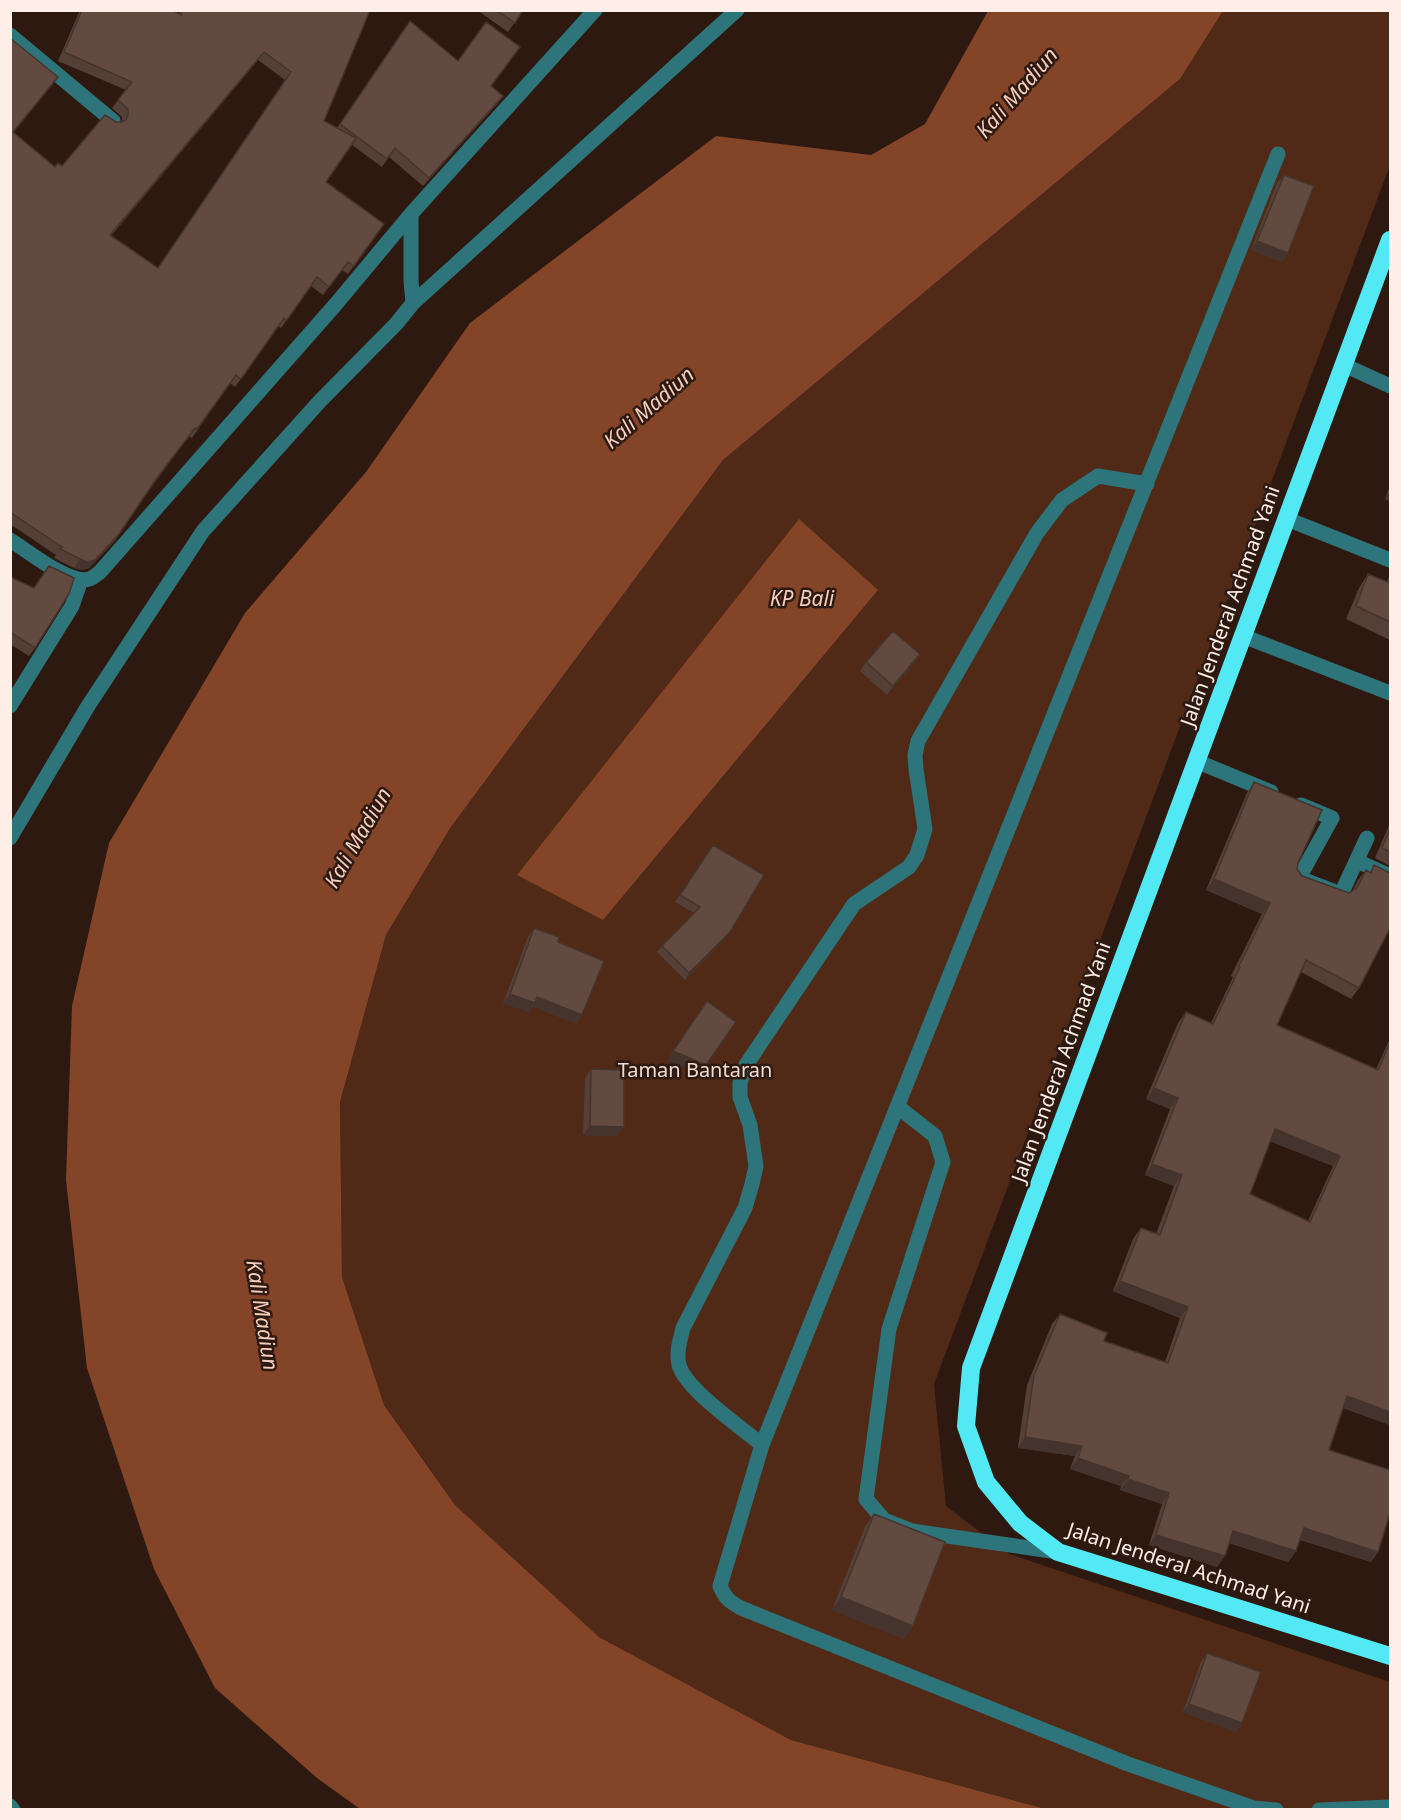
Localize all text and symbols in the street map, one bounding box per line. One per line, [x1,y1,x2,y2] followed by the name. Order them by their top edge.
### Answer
[969,41,1063,144] water label: Kali Madiun
[597,360,700,454] water label: Kali Madiun
[1173,482,1286,732] street label: Jalan Jenderal Achmad Yani
[770,584,835,612] water label: KP Bali
[317,782,397,893] water label: Kali Madiun
[1004,938,1117,1188] street label: Jalan Jenderal Achmad Yani
[618,1056,772,1083] park label: Taman Bantaran
[240,1258,286,1372] water label: Kali Madiun
[1062,1515,1314,1620] street label: Jalan Jenderal Achmad Yani

